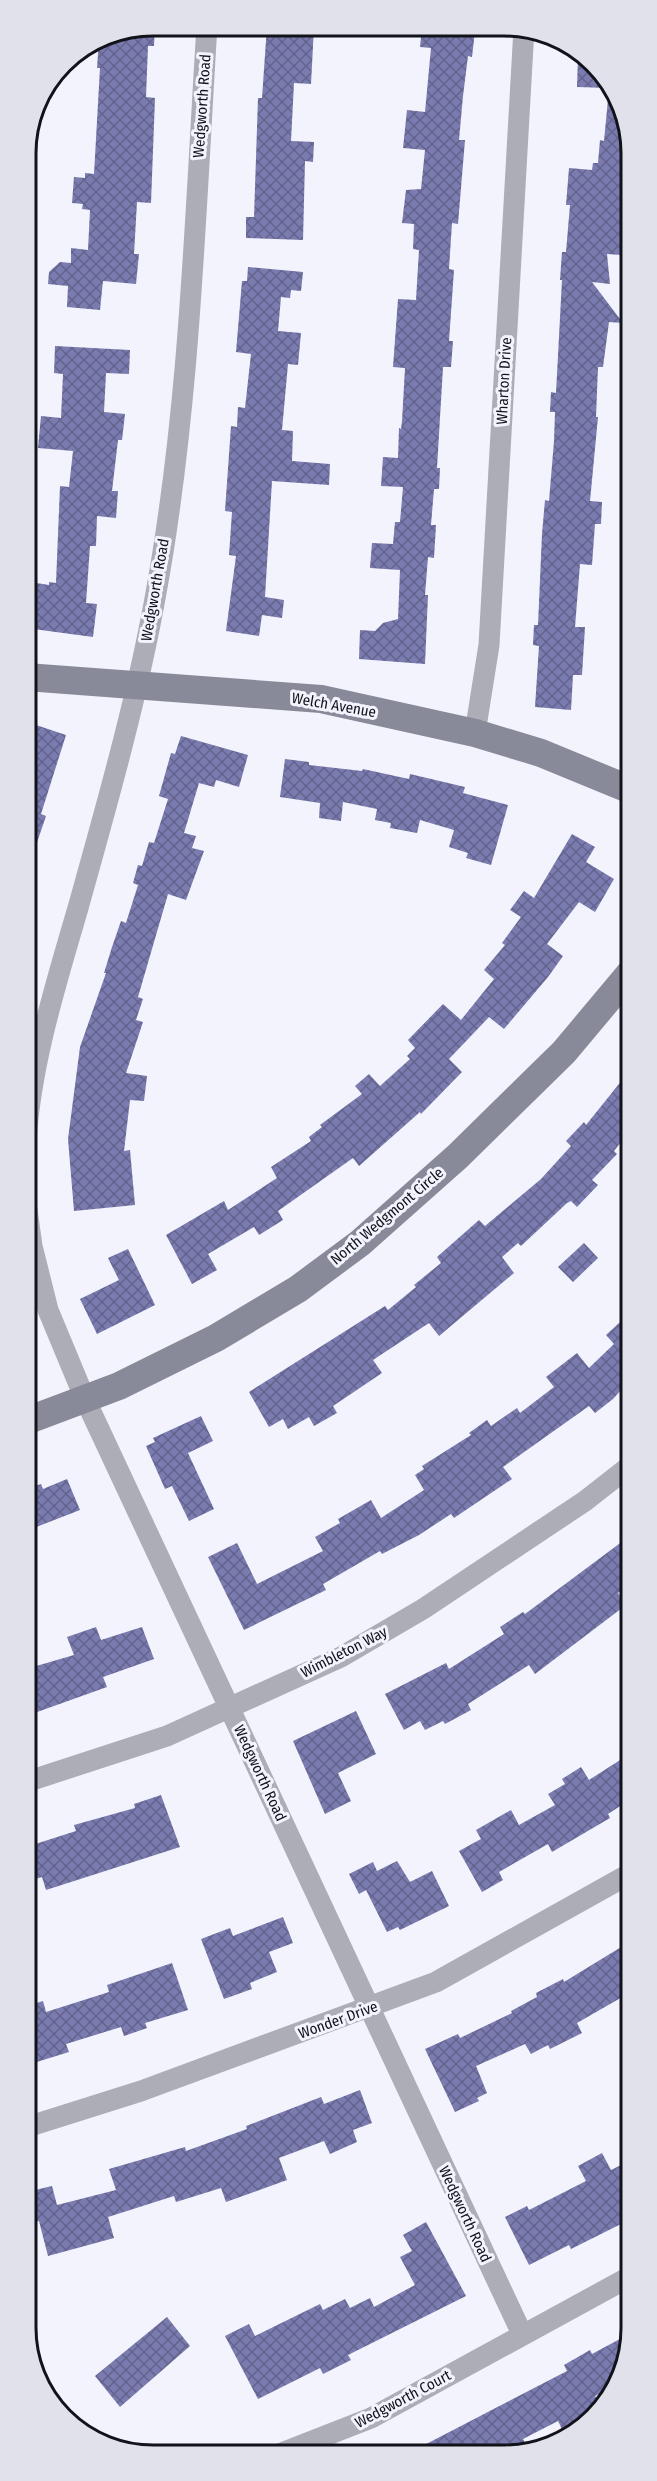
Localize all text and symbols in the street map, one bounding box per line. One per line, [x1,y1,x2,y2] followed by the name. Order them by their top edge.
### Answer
[189,54,215,158] street label: Wedgworth Road
[493,337,515,425] street label: Wharton Drive
[137,537,173,643] street label: Wedgworth Road
[290,689,378,721] street label: Welch Avenue
[327,1164,447,1268] street label: North Wedgmont Circle
[298,1622,390,1681] street label: Wimbleton Way
[230,1722,290,1824] street label: Wedgworth Road
[296,1997,380,2043] street label: Wonder Drive
[435,2163,495,2265] street label: Wedgworth Road
[352,2366,454,2432] street label: Wedgworth Court

